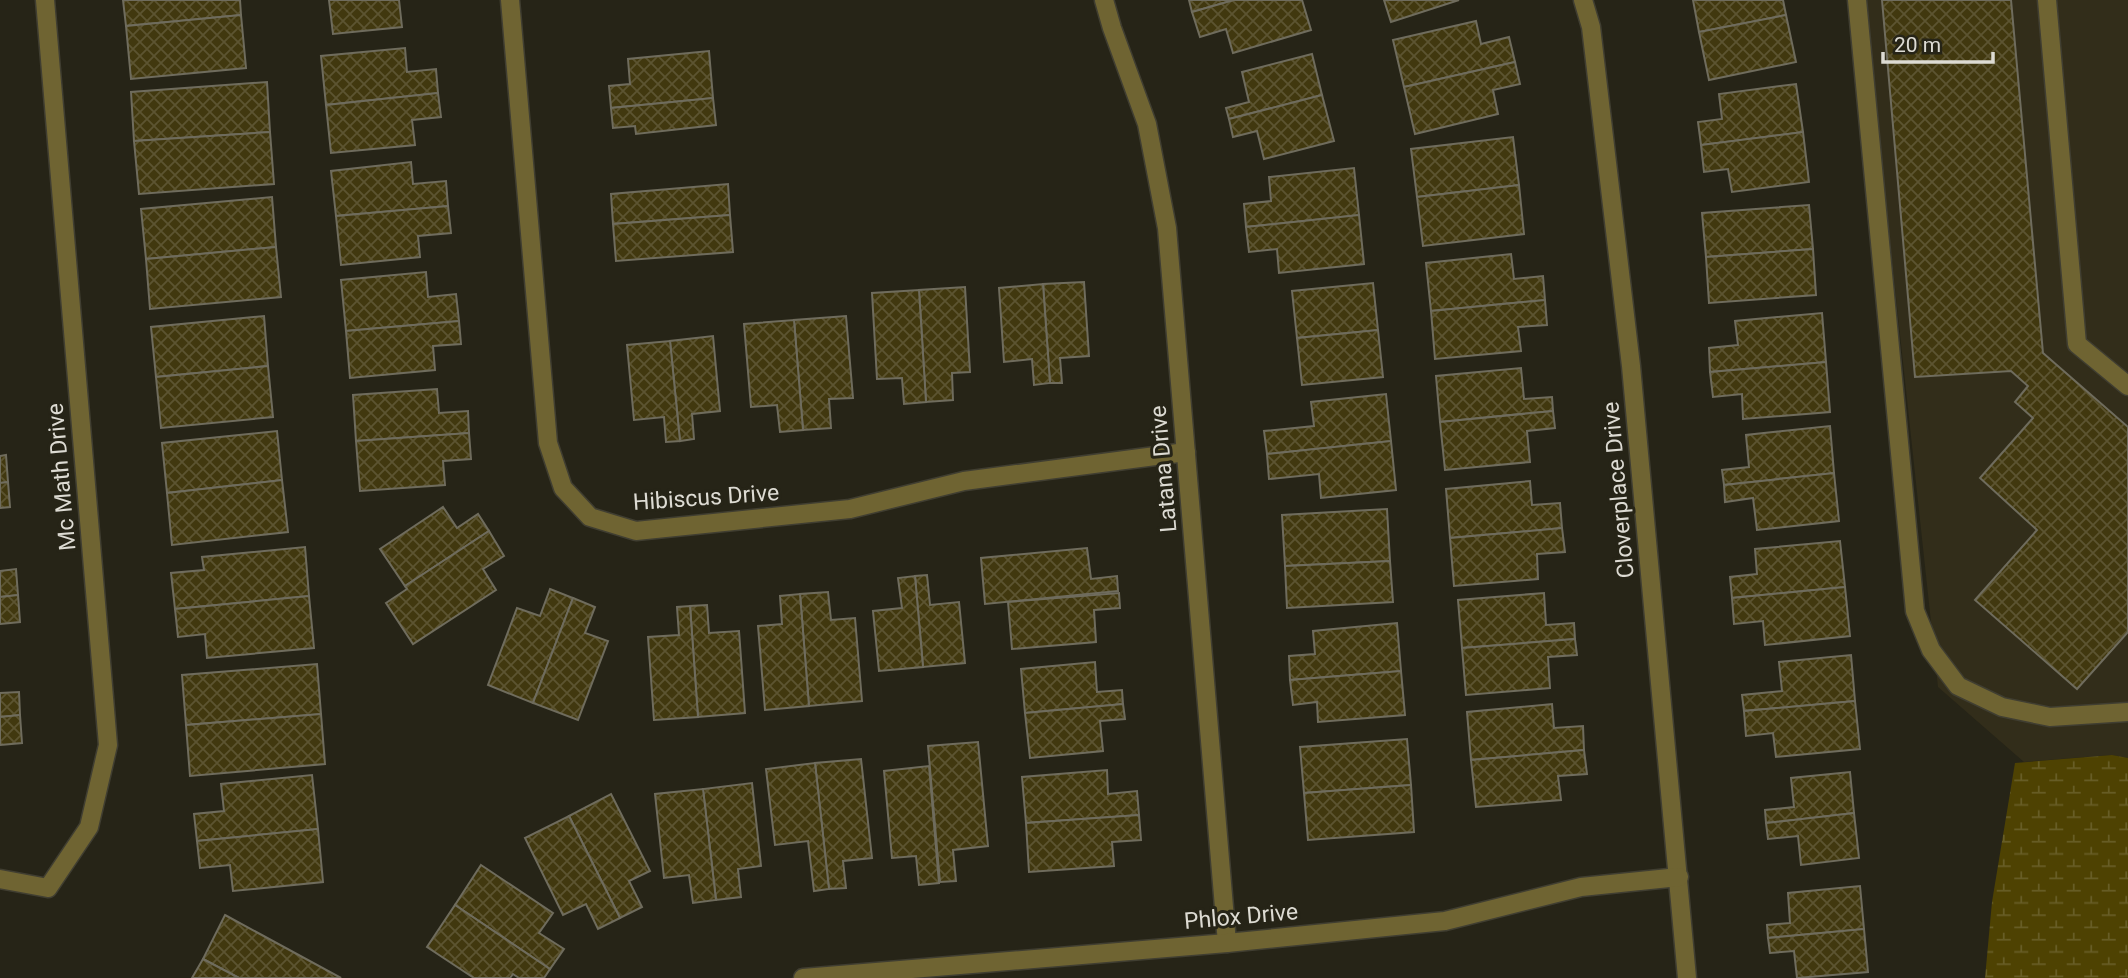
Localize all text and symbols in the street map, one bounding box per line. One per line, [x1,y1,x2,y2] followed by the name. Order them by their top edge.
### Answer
[1883,21,1993,65] scale bar
[1894,33,1941,57] text: 20 m
[1597,401,1640,579] street label: Cloverplace Drive
[42,402,81,552] street label: Mc Math Drive
[1144,404,1183,534] street label: Latana Drive
[632,479,780,516] street label: Hibiscus Drive
[1183,898,1299,935] street label: Phlox Drive

